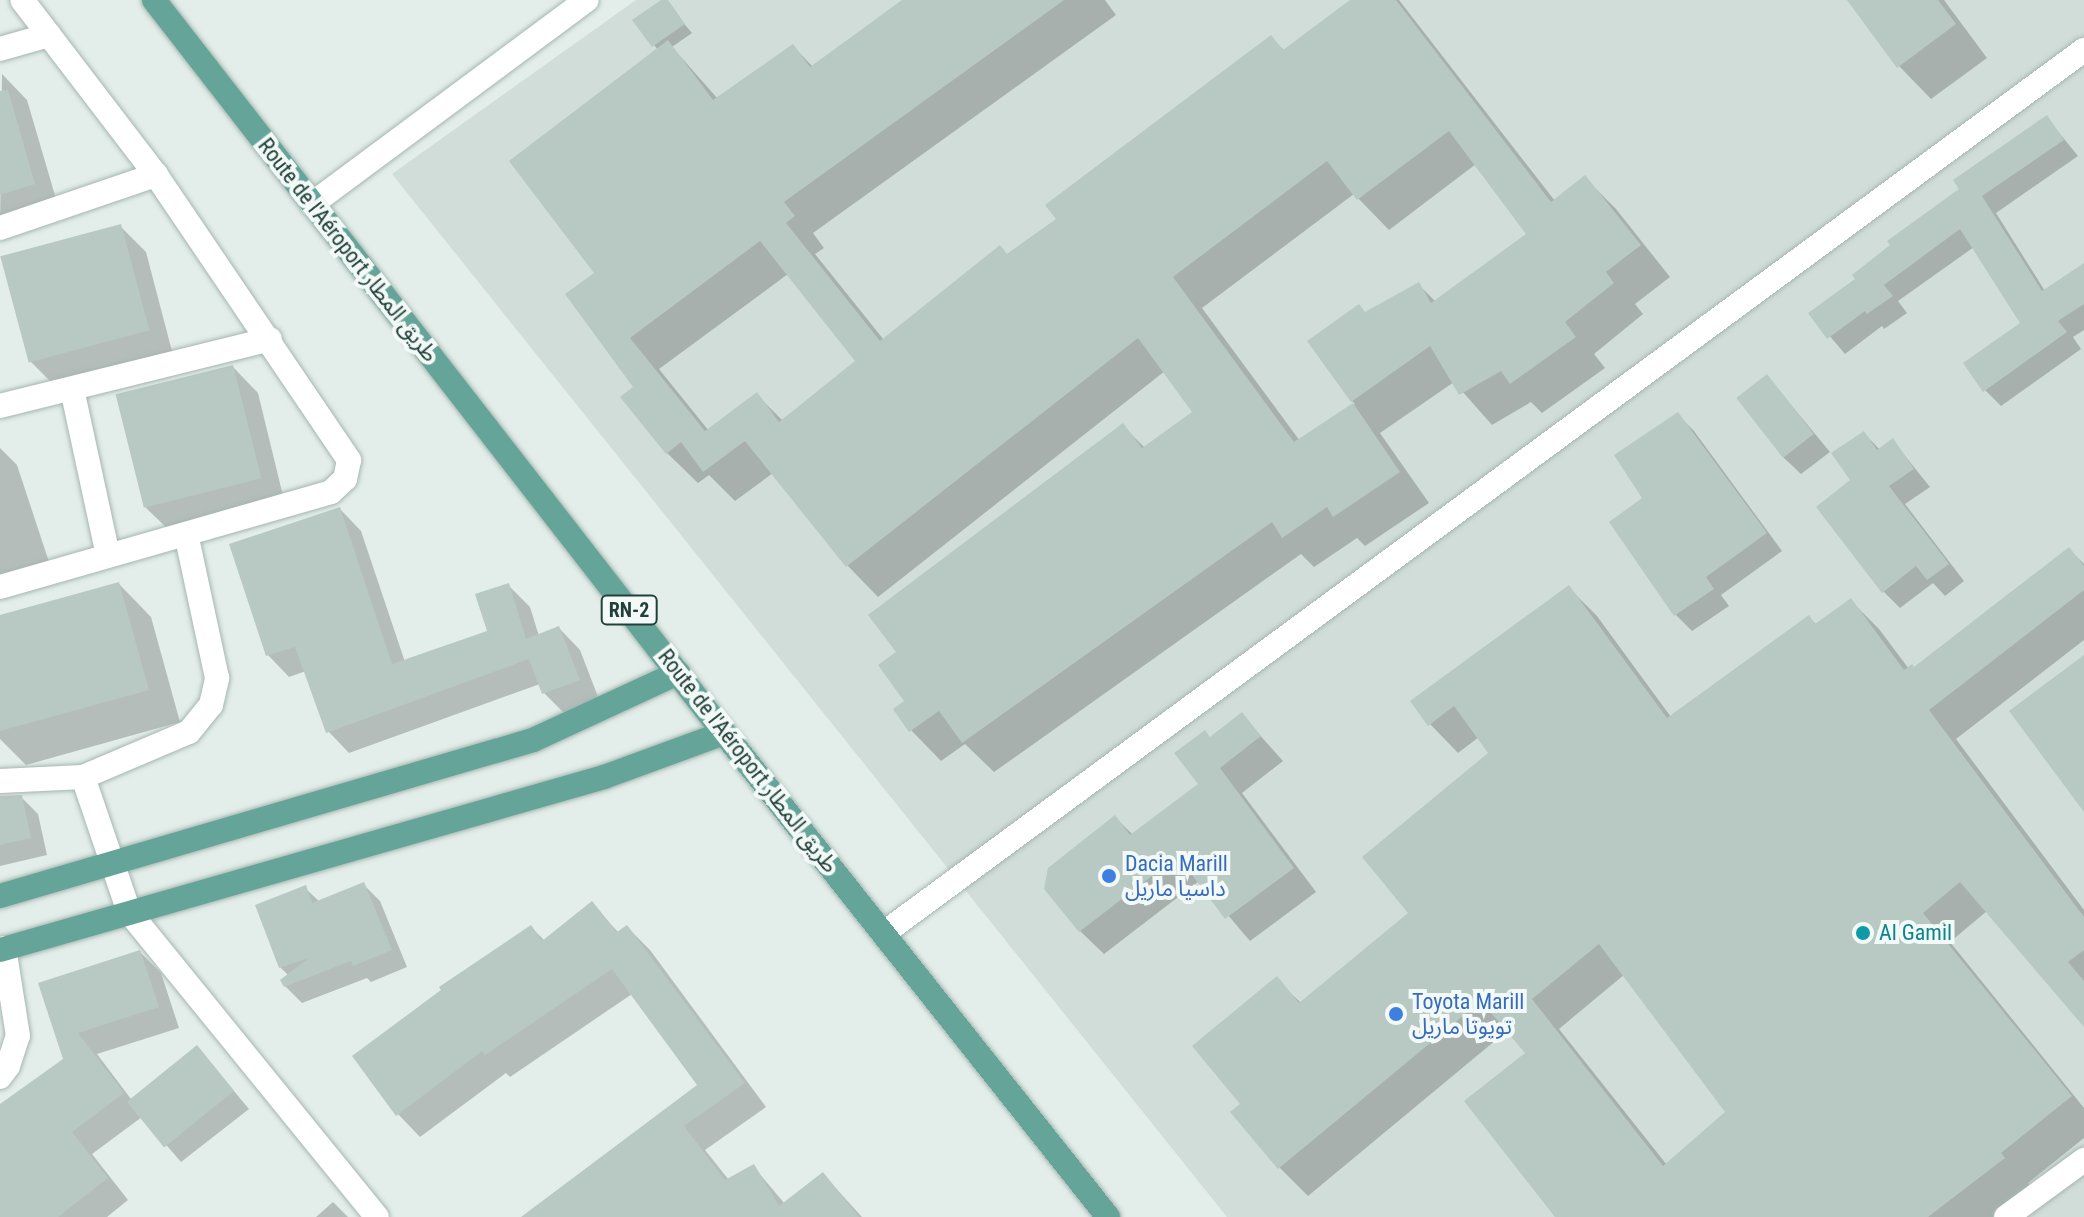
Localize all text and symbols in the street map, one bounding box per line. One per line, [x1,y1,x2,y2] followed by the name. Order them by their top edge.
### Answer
[253,133,443,367] street label: Route de l'Aéroport طريق المطار
[599,594,659,626] road number: RN-2
[653,644,843,878] street label: Route de l'Aéroport طريق المطار
[1125,850,1228,902] place label: Dacia Marill داسيا ماريل
[1100,867,1118,885] marker: Dacia Marill داسيا ماريل
[1879,920,1952,946] place label: Al Gamil
[1854,924,1872,942] marker: Al Gamil
[1412,988,1524,1040] place label: Toyota Marill تويوتا ماريل
[1387,1005,1405,1023] marker: Toyota Marill تويوتا ماريل

